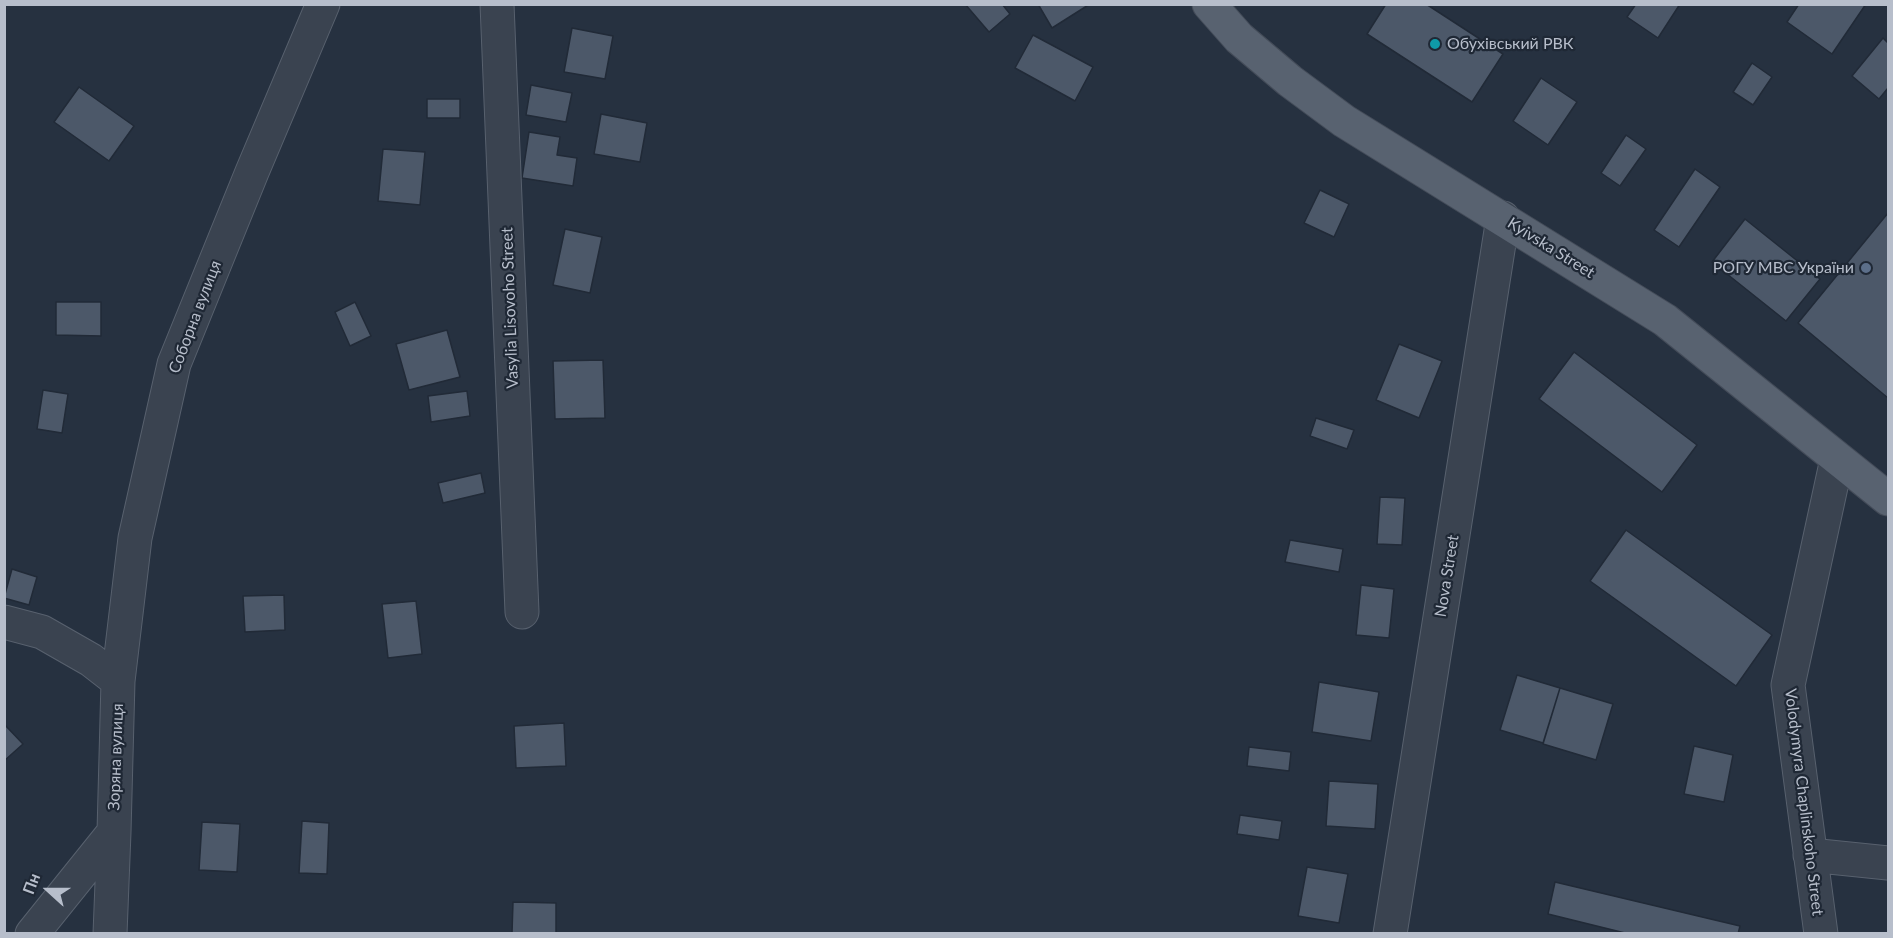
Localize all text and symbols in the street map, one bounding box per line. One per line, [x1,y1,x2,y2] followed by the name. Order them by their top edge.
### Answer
[1447,34,1574,54] place label: Обухівський РВК
[1428,37,1442,51] marker: Обухівський РВК
[1504,214,1598,282] street label: Kyivska Street
[498,227,522,389] street label: Vasylia Lisovoho Street
[165,258,225,376] street label: Соборна вулиця
[1713,258,1854,278] place label: РОГУ МВС України
[1859,261,1873,275] marker: РОГУ МВС України
[1431,533,1463,619] street label: Nova Street
[1781,687,1827,917] street label: Volodymyra Chaplinskoho Street
[105,703,127,811] street label: Зоряна вулиця
[18,860,78,920] north arrow
[18,870,43,897] text: Пн

